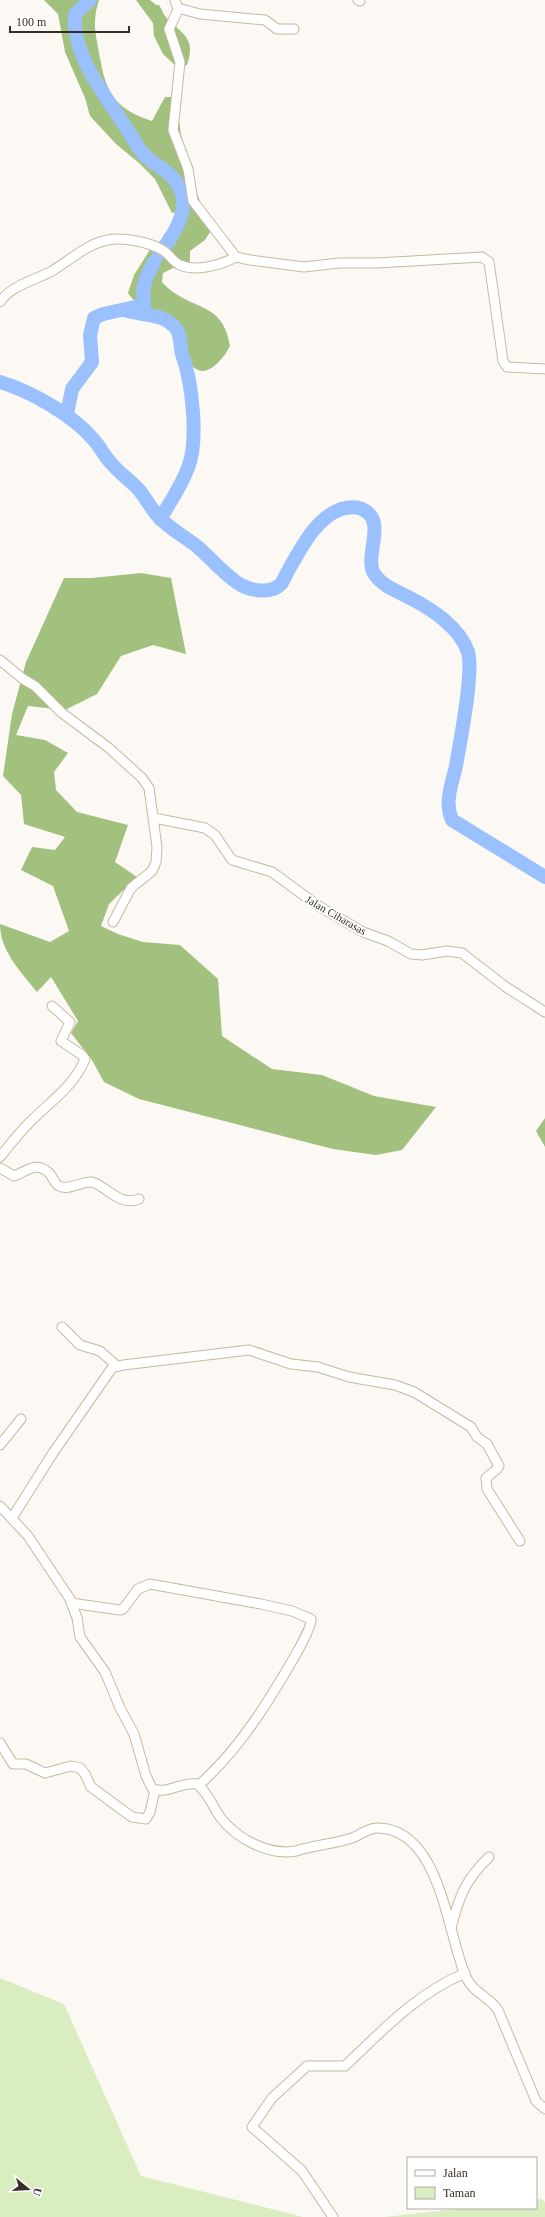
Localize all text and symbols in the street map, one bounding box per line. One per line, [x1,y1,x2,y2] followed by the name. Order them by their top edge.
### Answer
[10,8,129,34] scale bar
[16,15,47,29] text: 100 m
[304,893,368,937] street label: Jalan Ciharasas
[407,2157,537,2209] legend
[443,2166,468,2180] text: Jalan
[8,2169,48,2209] north arrow
[31,2186,44,2198] text: U
[443,2186,475,2200] text: Taman

